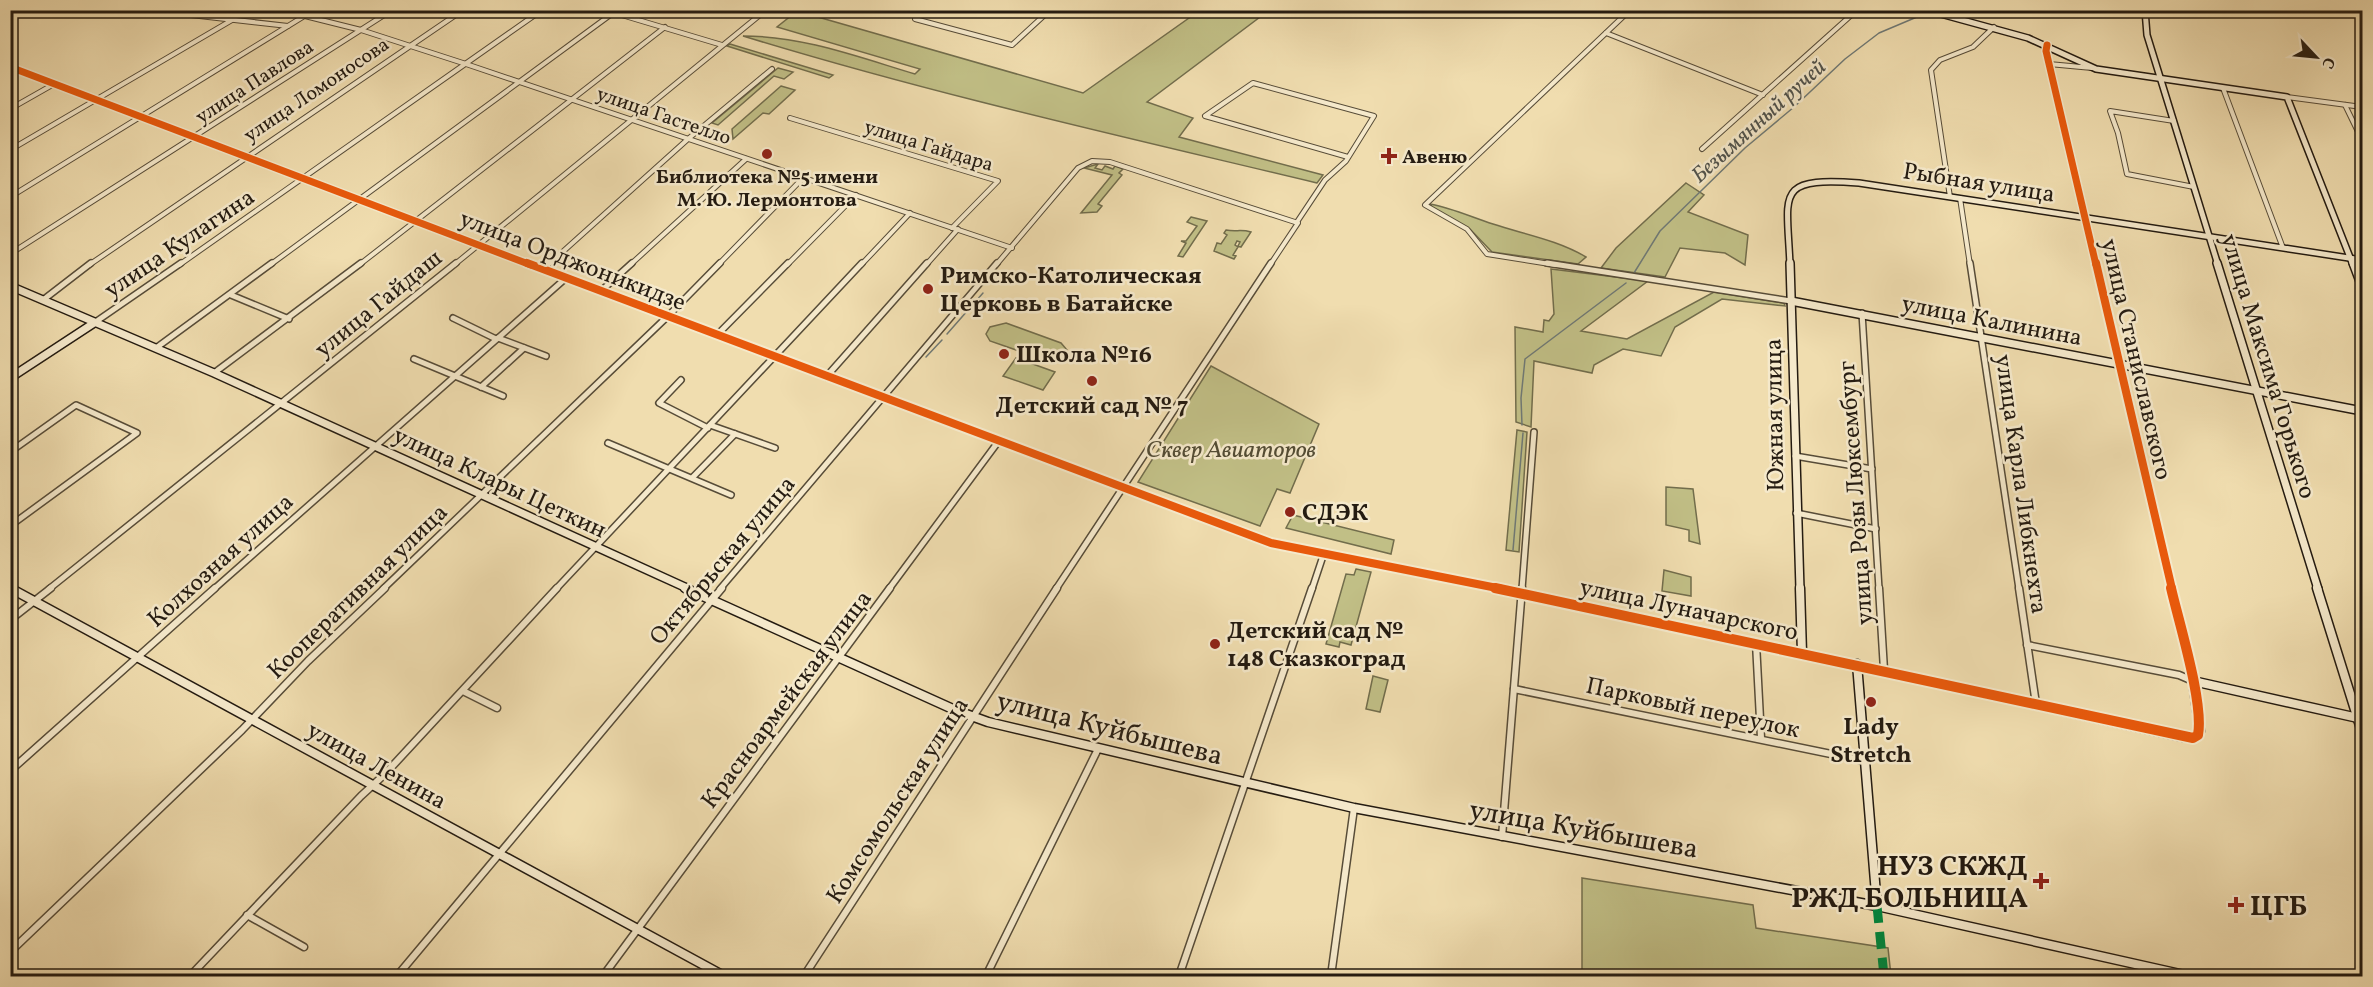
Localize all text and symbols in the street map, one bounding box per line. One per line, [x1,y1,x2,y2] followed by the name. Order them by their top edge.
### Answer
[2286,27,2346,87] north arrow
[239,31,396,150] street label: улица Ломоносова
[190,34,320,132] street label: улица Павлова
[1686,53,1834,191] water label: Безымянный ручей
[2316,53,2340,72] text: С
[592,81,734,153] street label: улица Гастелло
[860,114,997,180] street label: улица Гайдара
[1402,144,1467,172] place label: Авеню
[760,147,774,161] marker: Библиотека №5 имени М. Ю. Лермонтова
[1380,147,1398,165] marker: Авеню
[1900,155,2057,213] street label: Рыбная улица
[656,164,878,215] place label: Библиотека №5 имени М. Ю. Лермонтова
[98,182,262,308] street label: улица Кулагина
[454,203,690,321] street label: улица Орджоникидзе
[2211,230,2324,503] street label: улица Максима Горького
[2091,236,2179,483] street label: улица Станиславского
[308,242,450,367] street label: улица Гайдаш
[940,260,1202,322] place label: Римско-Католическая Церковь в Батайске
[921,282,935,296] marker: Римско-Католическая Церковь в Батайске
[1898,288,2085,356] street label: улица Калинина
[1758,338,1794,492] street label: Южная улица
[1016,339,1152,373] place label: Школа №16
[997,347,1011,361] marker: Школа №16
[1985,352,2055,616] street label: улица Карла Либкнехта
[1831,359,1883,626] street label: улица Розы Люксембург
[1085,374,1099,388] marker: Детский сад № 7
[996,390,1188,424] place label: Детский сад № 7
[387,419,611,548] street label: улица Клары Цеткин
[1146,434,1316,468] park label: Сквер Авиаторов
[642,469,805,653] street label: Октябрьская улица
[141,487,302,636] street label: Колхозная улица
[260,497,456,688] street label: Кооперативная улица
[1302,497,1369,531] place label: СДЭК
[1283,505,1297,519] marker: СДЭК
[1576,571,1801,651] street label: улица Луначарского
[694,584,881,817] street label: Красноармейская улица
[1227,615,1406,677] place label: Детский сад № 148 Сказкоград
[1208,637,1222,651] marker: Детский сад № 148 Сказкоград
[1583,670,1803,748] street label: Парковый переулок
[992,682,1227,776] street label: улица Куйбышева
[819,691,978,911] street label: Комсомольская улица
[1864,695,1878,709] marker: Lady Stretch
[1830,711,1912,773] place label: Lady Stretch
[300,714,452,819] street label: улица Ленина
[1466,791,1701,870] street label: улица Куйбышева
[1791,848,2028,919] place label: НУЗ СКЖД РЖД БОЛЬНИЦА
[2032,872,2050,890] marker: НУЗ СКЖД РЖД БОЛЬНИЦА
[2250,888,2307,927] place label: ЦГБ
[2227,896,2245,914] marker: ЦГБ

